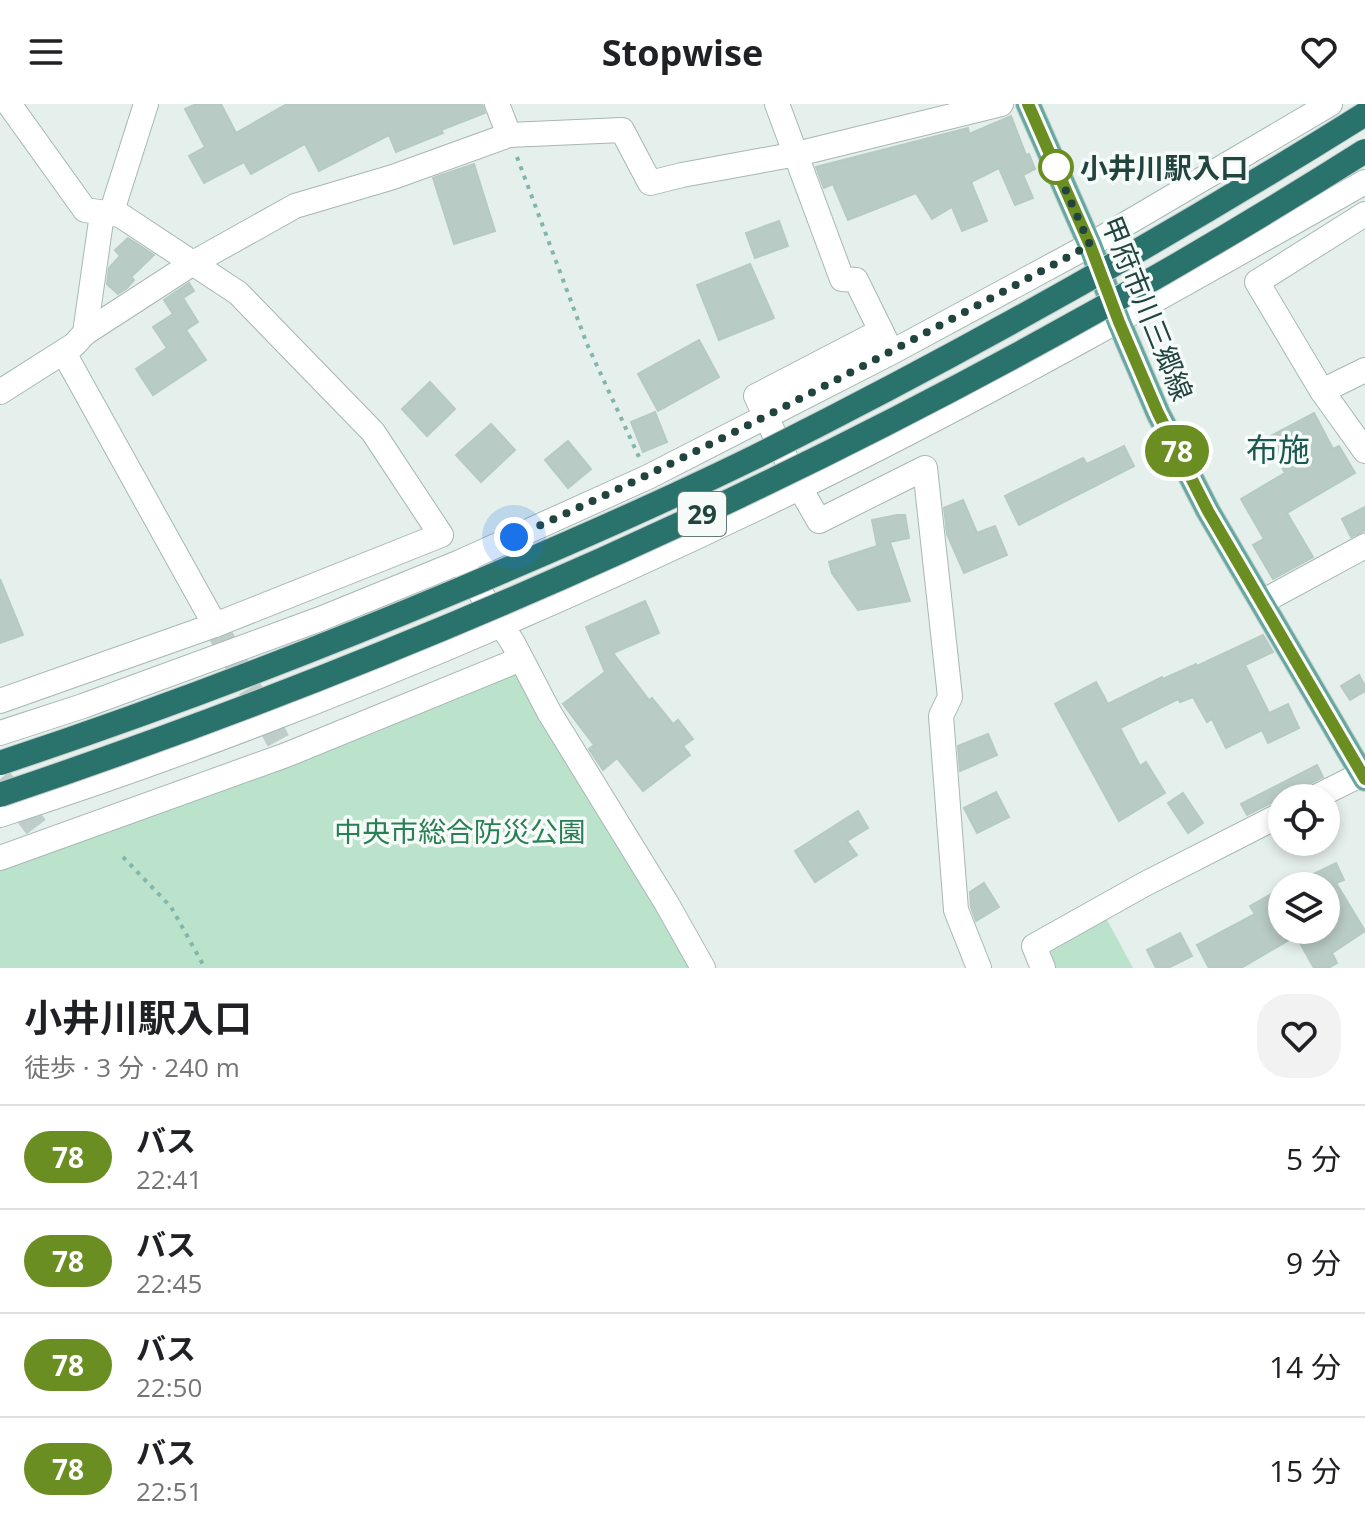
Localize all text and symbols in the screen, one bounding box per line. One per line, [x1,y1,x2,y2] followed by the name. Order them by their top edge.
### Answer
[602,28,763,77] text: Stopwise
[24,30,68,74] icon: menu
[1297,30,1341,74] icon: heart
[1080,148,1248,186] place label: 小井川駅入口
[1039,150,1073,184] marker: 小井川駅入口
[1094,210,1202,406] street label: 甲府市川三郷線
[1141,425,1213,477] line badge: 78
[1246,427,1310,470] district label: 布施
[1161,432,1193,470] text: 78
[678,492,726,536] road number: 29
[494,517,534,557] your location
[1268,784,1340,944] map controls
[1268,784,1340,856] button: locate
[334,812,586,850] park label: 中央市総合防災公園
[1268,872,1340,944] button: layers
[24,991,252,1043] text: 小井川駅入口
[1257,994,1341,1078] button: heart
[24,1049,240,1085] text: 徒歩 · 3 分 · 240 m
[136,1120,196,1161] text: バス
[52,1138,84,1176] text: 78
[1286,1138,1341,1179] text: 5 分
[136,1161,202,1197] text: 22:41
[136,1224,196,1265] text: バス
[52,1242,84,1280] text: 78
[1286,1242,1341,1283] text: 9 分
[136,1265,202,1301] text: 22:45
[136,1328,196,1369] text: バス
[52,1346,84,1384] text: 78
[1269,1346,1341,1387] text: 14 分
[136,1369,202,1405] text: 22:50
[136,1432,196,1473] text: バス
[52,1450,84,1488] text: 78
[1269,1450,1341,1491] text: 15 分
[136,1473,202,1509] text: 22:51

